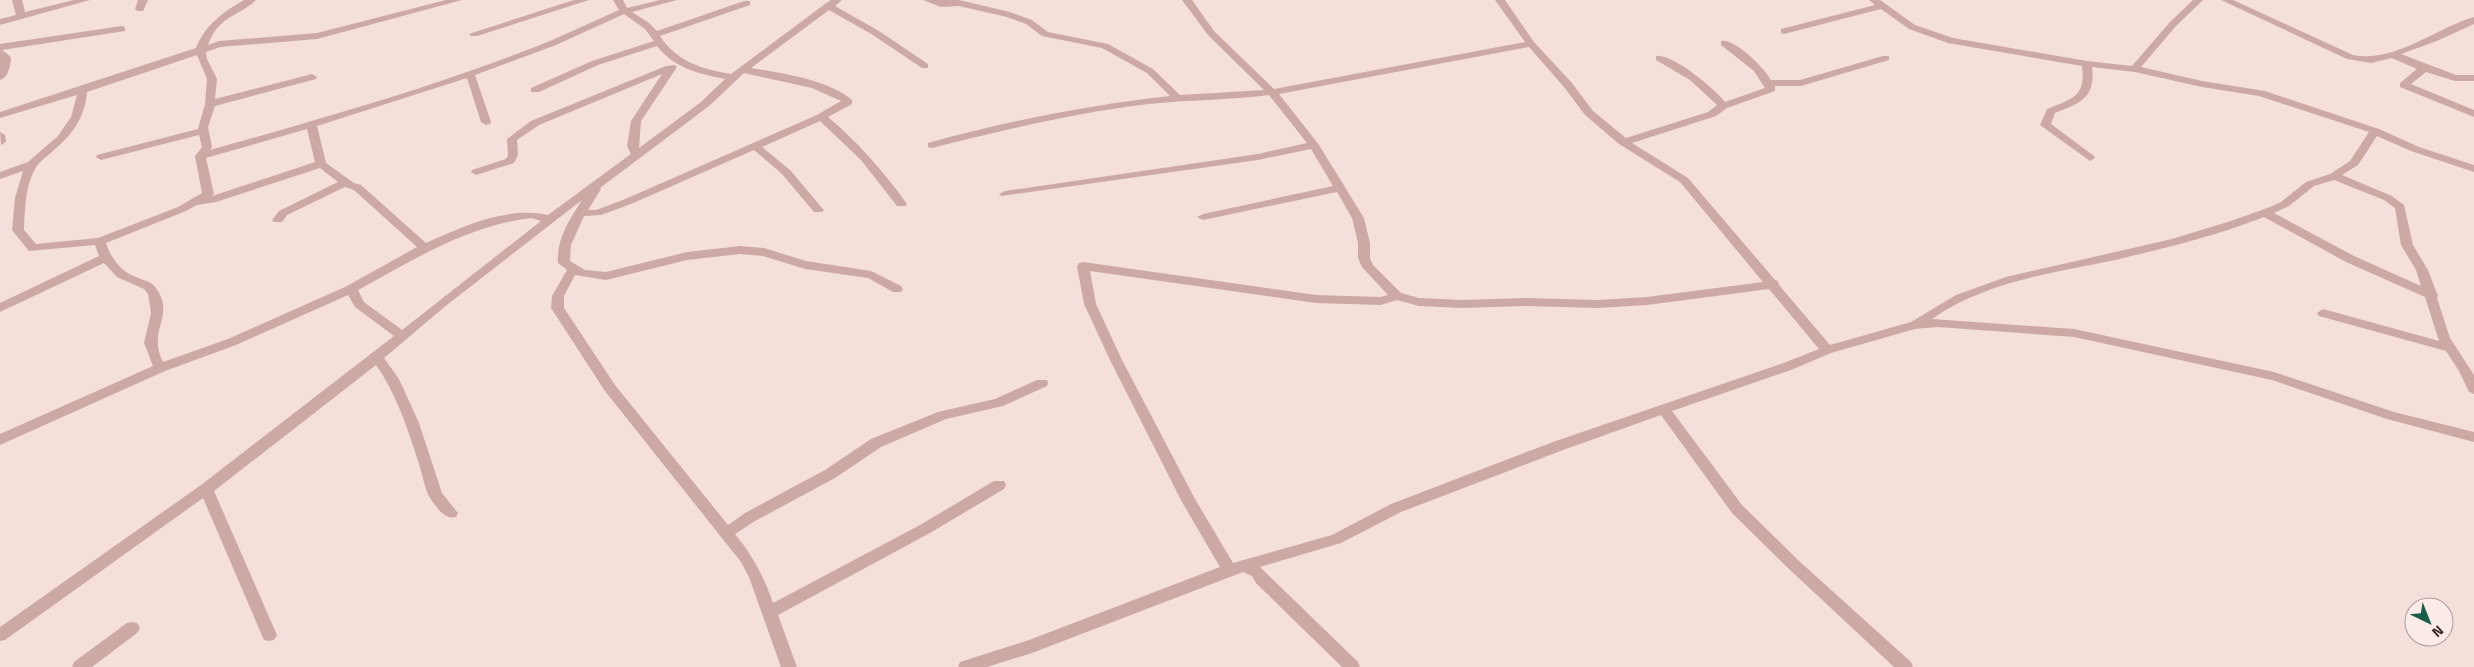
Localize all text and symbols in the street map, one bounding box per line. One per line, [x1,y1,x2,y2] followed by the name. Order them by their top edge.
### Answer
[2404,597,2454,647] north arrow
[2427,621,2449,643] text: N

